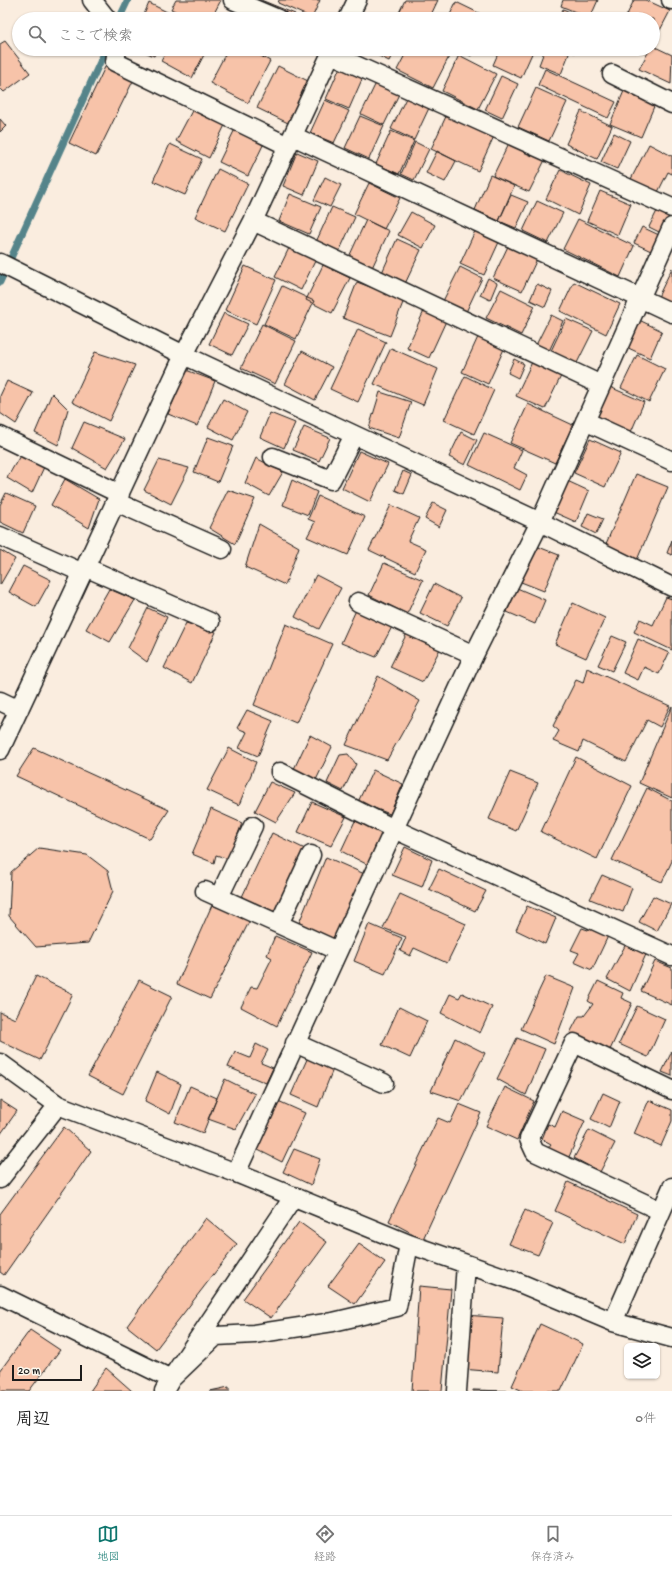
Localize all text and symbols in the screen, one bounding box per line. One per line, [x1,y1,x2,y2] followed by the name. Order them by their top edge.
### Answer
[12,12,660,56] search box
[26,23,48,45] icon: search
[58,28,133,46] text: ここで検索
[624,1343,660,1379] map controls
[624,1343,660,1379] button: layers
[12,1363,82,1382] scale bar
[18,1366,40,1378] text: 20 m
[16,1411,50,1431] text: 周辺
[636,1412,656,1427] text: 0件
[97,1523,119,1564] tab: 地図
[314,1523,336,1564] tab: 経路
[531,1523,575,1564] tab: 保存済み

